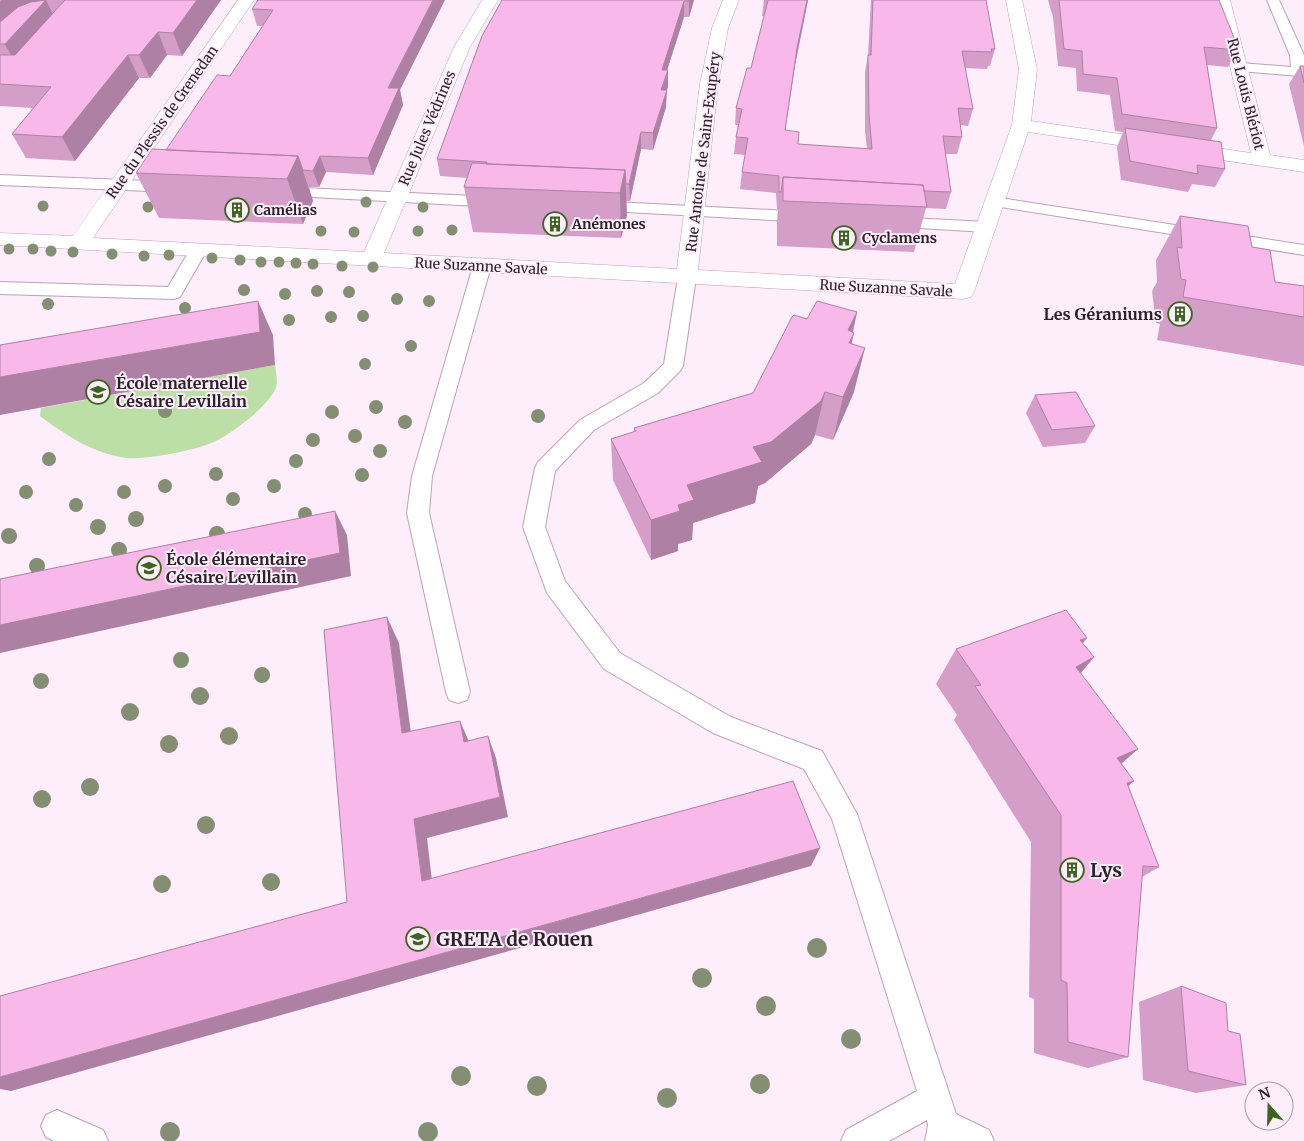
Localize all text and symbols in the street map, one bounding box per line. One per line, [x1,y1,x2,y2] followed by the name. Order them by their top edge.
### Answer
[1223,36,1269,152] street label: Rue Louis Blériot
[102,42,222,202] street label: Rue du Plessis de Grenedan
[682,50,724,253] street label: Rue Antoine de Saint-Exupéry
[395,68,459,188] street label: Rue Jules Védrines
[224,197,250,223] building icon: Camélias
[254,201,317,219] place label: Camélias
[542,211,568,237] building icon: Anémones
[571,215,646,233] place label: Anémones
[831,225,857,251] building icon: Cyclamens
[862,229,937,247] place label: Cyclamens
[414,254,548,278] street label: Rue Suzanne Savale
[819,276,953,300] street label: Rue Suzanne Savale
[1167,301,1193,327] building icon: Les Géraniums
[1043,304,1162,324] place label: Les Géraniums
[116,373,248,411] place label: École maternelle Césaire Levillain
[85,379,111,405] school or university icon: École maternelle Césaire Levillain
[166,549,306,587] place label: École élémentaire Césaire Levillain
[136,555,162,581] school or university icon: École élémentaire Césaire Levillain
[1059,857,1085,883] building icon: Lys
[1090,858,1122,882] place label: Lys
[405,926,431,952] school or university icon: GRETA de Rouen
[436,927,593,951] place label: GRETA de Rouen
[1244,1081,1294,1131] north arrow
[1256,1083,1273,1104] text: N

